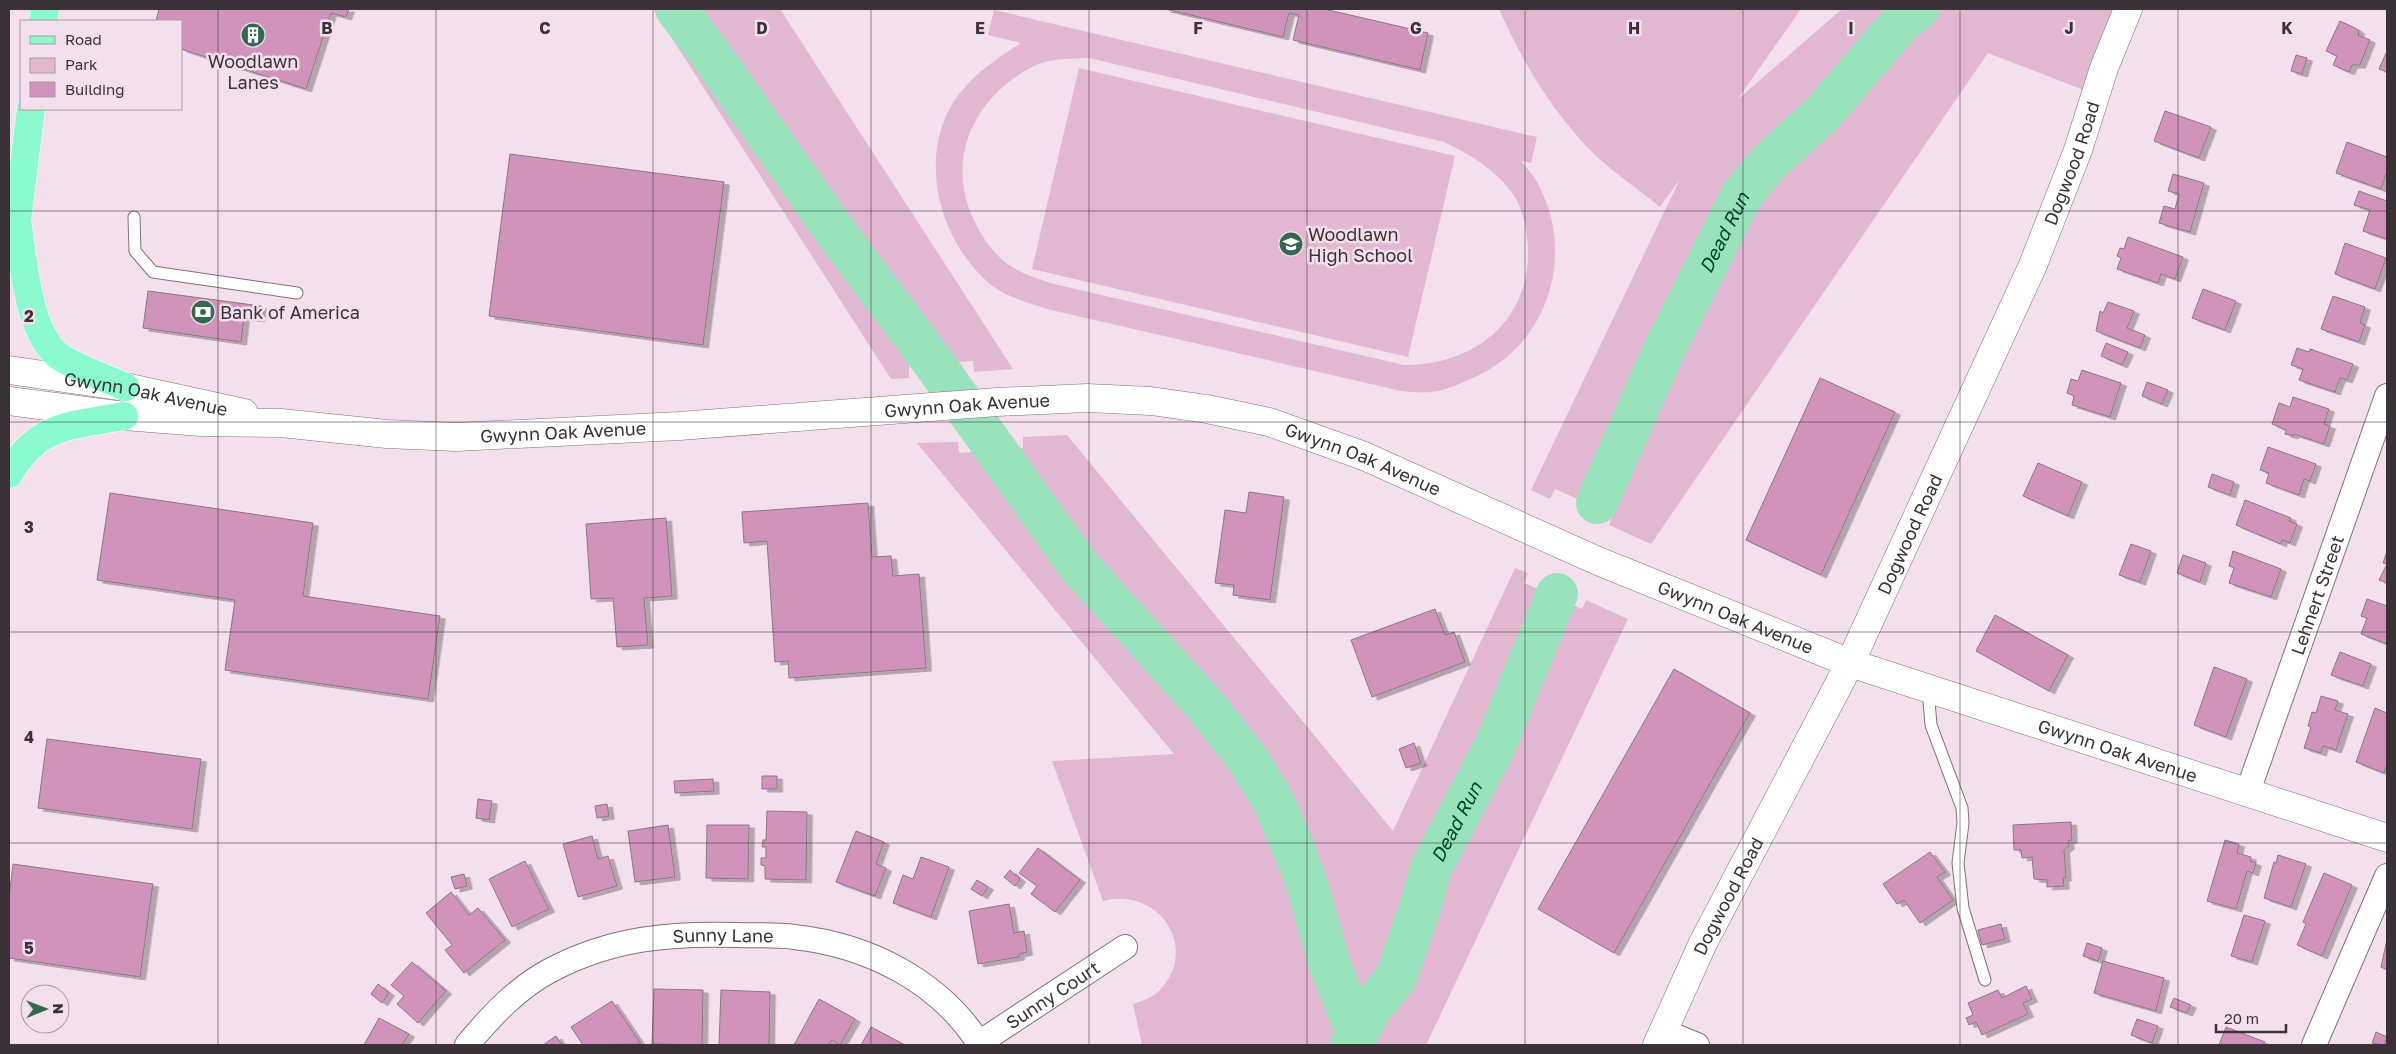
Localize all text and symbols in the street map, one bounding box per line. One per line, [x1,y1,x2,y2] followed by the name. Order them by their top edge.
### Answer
[321,18,333,38] text: B
[539,18,551,38] text: C
[756,18,768,38] text: D
[975,18,985,38] text: E
[1193,18,1203,38] text: F
[1410,18,1422,38] text: G
[1628,18,1640,38] text: H
[1848,18,1854,38] text: I
[2064,18,2074,38] text: J
[2281,18,2293,38] text: K
[20,20,182,110] legend
[240,22,266,48] building icon: Woodlawn Lanes
[65,30,102,48] text: Road
[208,50,298,93] place label: Woodlawn Lanes
[65,55,98,73] text: Park
[65,80,125,98] text: Building
[2039,99,2104,228] street label: Dogwood Road
[1693,187,1754,276] water label: Dead Run
[1308,223,1413,266] place label: Woodlawn High School
[1278,231,1304,257] school or university icon: Woodlawn High School
[190,299,216,325] bank icon: Bank of America
[220,301,360,323] place label: Bank of America
[24,306,34,326] text: 2
[63,367,230,420] street label: Gwynn Oak Avenue
[883,389,1050,421] street label: Gwynn Oak Avenue
[479,417,647,447] street label: Gwynn Oak Avenue
[1282,418,1444,500] street label: Gwynn Oak Avenue
[1872,470,1946,598] street label: Dogwood Road
[24,517,34,537] text: 3
[2286,532,2348,658] street label: Lehnert Street
[1655,575,1817,658] street label: Gwynn Oak Avenue
[2035,714,2200,786] street label: Gwynn Oak Avenue
[24,727,34,747] text: 4
[1425,776,1486,866] water label: Dead Run
[1688,833,1768,958] street label: Dogwood Road
[672,924,774,947] street label: Sunny Lane
[24,938,34,958] text: 5
[1002,956,1103,1033] street label: Sunny Court
[20,984,70,1034] north arrow
[2216,1002,2286,1034] scale bar
[50,1003,67,1014] text: N
[2224,1009,2259,1027] text: 20 m

